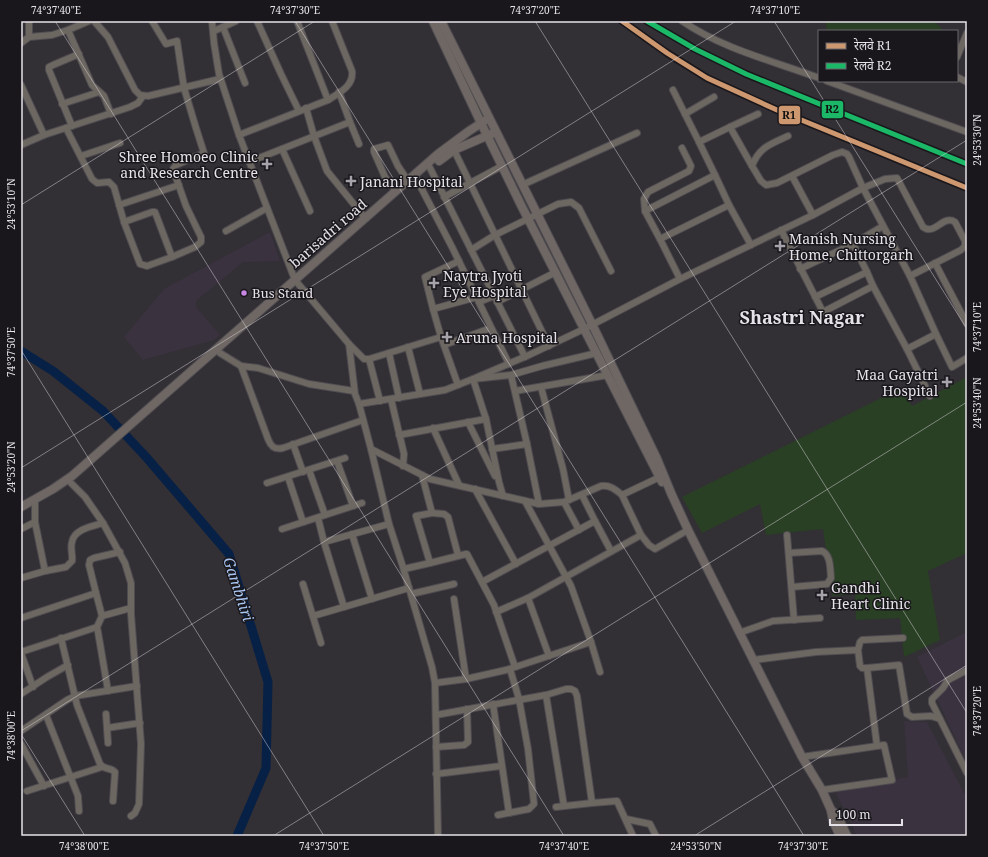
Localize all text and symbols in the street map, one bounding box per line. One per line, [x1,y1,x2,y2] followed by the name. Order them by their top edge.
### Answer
[31,3,81,17] text: 74°37'40"E
[270,3,320,17] text: 74°37'30"E
[510,3,560,17] text: 74°37'20"E
[750,3,800,17] text: 74°37'10"E
[818,30,958,82] legend
[854,37,891,54] text: रेलवे R1
[854,57,891,74] text: रेलवे R2
[821,100,844,119] line badge: R2
[825,101,839,116] text: R2
[778,105,801,125] line badge: R1
[782,107,796,122] text: R1
[970,114,984,166] text: 24°53'30"N
[119,147,258,182] place label: Shree Homoeo Clinic and Research Centre
[261,158,273,170] marker: Shree Homoeo Clinic and Research Centre
[359,172,463,191] place label: Janani Hospital
[345,175,357,187] marker: Janani Hospital
[4,178,18,230] text: 24°53'10"N
[285,194,371,272] street label: barisadri road
[789,229,914,264] place label: Manish Nursing Home, Chittorgarh
[774,240,786,252] marker: Manish Nursing Home, Chittorgarh
[443,266,527,301] place label: Naytra Jyoti Eye Hospital
[428,277,440,289] marker: Naytra Jyoti Eye Hospital
[252,284,313,302] place label: Bus Stand
[239,288,249,298] marker: Bus Stand
[970,302,984,352] text: 74°37'10"E
[740,305,865,329] district label: Shastri Nagar
[4,327,18,377] text: 74°37'50"E
[456,328,558,347] place label: Aruna Hospital
[441,331,453,343] marker: Aruna Hospital
[856,365,939,400] place label: Maa Gayatri Hospital
[941,376,953,388] marker: Maa Gayatri Hospital
[970,377,984,429] text: 24°53'40"N
[4,441,18,493] text: 24°53'20"N
[219,554,259,624] water label: Gambhiri
[831,578,911,613] place label: Gandhi Heart Clinic
[816,589,828,601] marker: Gandhi Heart Clinic
[970,686,984,736] text: 74°37'20"E
[4,711,18,761] text: 74°38'00"E
[830,801,902,827] scale bar
[836,806,871,823] text: 100 m
[59,839,109,853] text: 74°38'00"E
[299,839,349,853] text: 74°37'50"E
[539,839,589,853] text: 74°37'40"E
[670,839,722,853] text: 24°53'50"N
[778,839,828,853] text: 74°37'30"E

